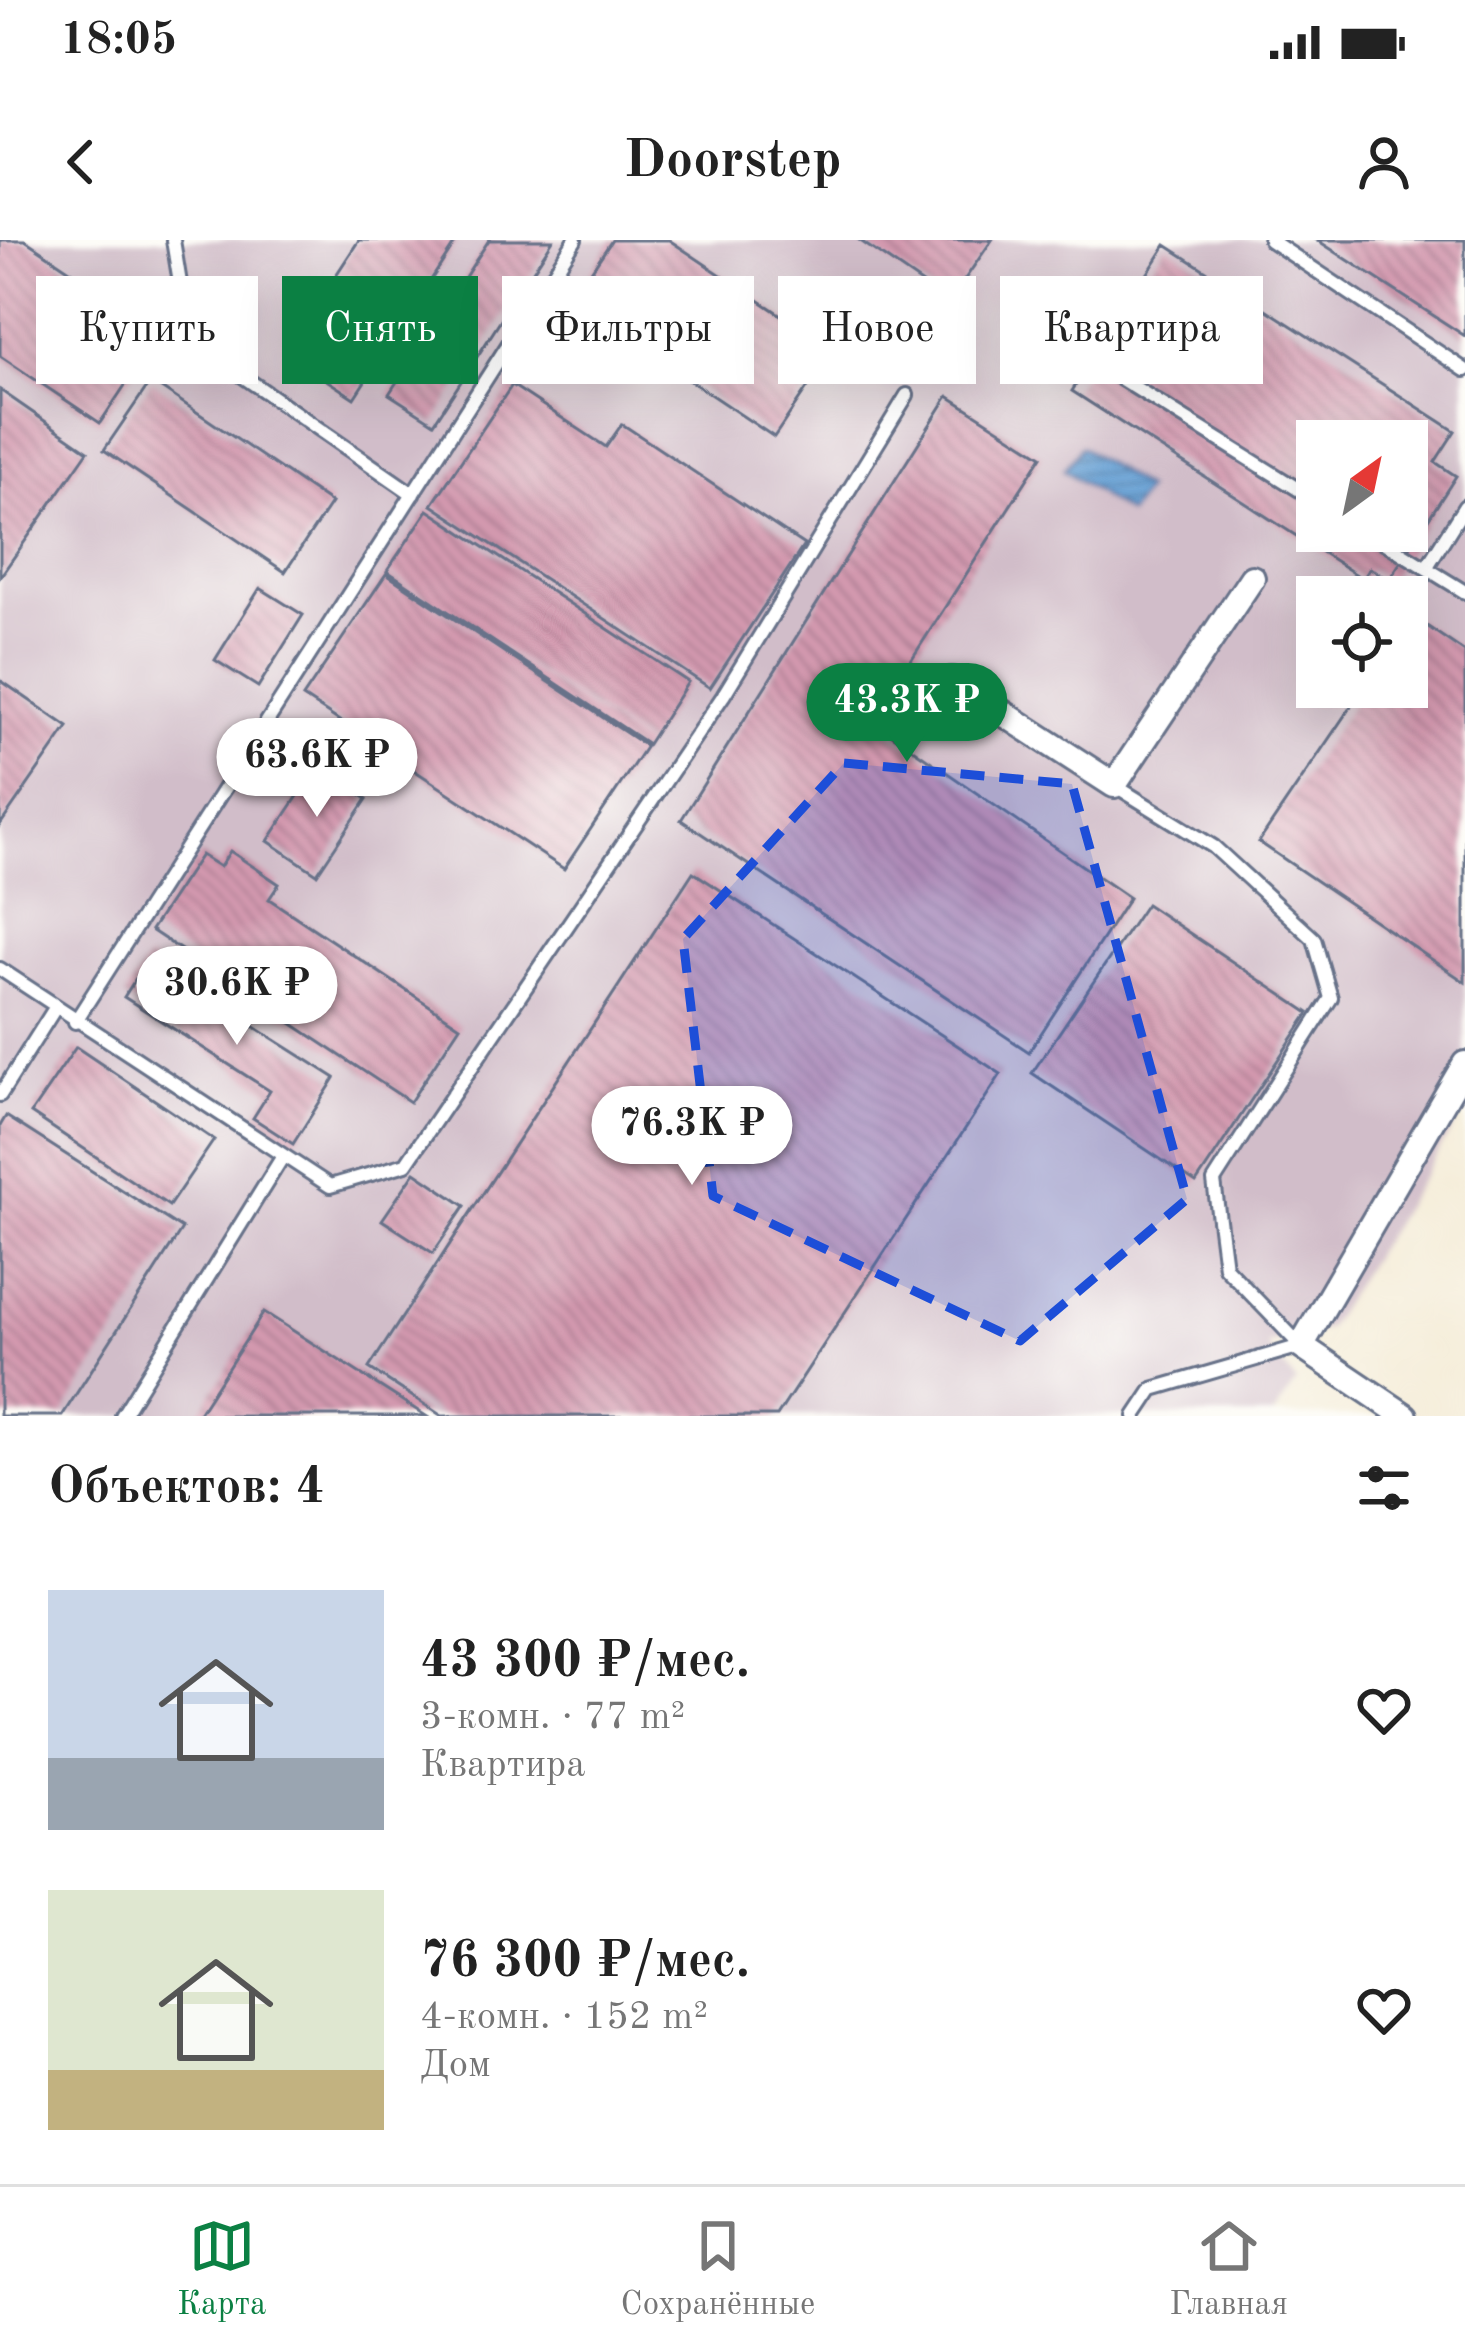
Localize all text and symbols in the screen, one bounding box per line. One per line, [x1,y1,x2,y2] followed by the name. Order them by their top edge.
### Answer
[60,19,177,64] text: 18:05
[48,129,114,195] icon: back
[1351,129,1417,195] icon: person
[623,135,842,189] text: Doorstep
[36,276,258,384] chip: Купить
[282,276,478,384] chip: Снять
[502,276,754,384] chip: Фильтры
[778,276,976,384] chip: Новое
[1000,276,1263,384] chip: Квартира
[1296,420,1428,552] north arrow
[1296,420,1428,708] map controls
[1296,576,1428,708] button: locate
[796,663,1018,765] pin: 43.3K ₽
[833,682,981,721] text: 43.3K ₽
[206,718,428,820] pin: 63.6K ₽
[243,737,391,776] text: 63.6K ₽
[126,946,348,1048] pin: 30.6K ₽
[163,965,311,1004] text: 30.6K ₽
[581,1086,803,1188] pin: 76.3K ₽
[618,1105,766,1144] text: 76.3K ₽
[1351,1455,1417,1521] icon: filters
[48,1463,325,1514] text: Объектов: 4
[420,1637,750,1688] text: 43 300 ₽/мес.
[144,1638,288,1782] icon: home
[1351,1677,1417,1743] icon: heart
[420,1698,685,1737] text: 3-комн. · 77 m²
[420,1746,585,1785] text: Квартира
[420,1937,750,1988] text: 76 300 ₽/мес.
[144,1938,288,2082] icon: home
[1351,1977,1417,2043] icon: heart
[420,1998,708,2037] text: 4-комн. · 152 m²
[420,2046,491,2085] text: Дом
[177,2213,266,2326] tab: Карта
[621,2213,815,2326] tab: Сохранённые
[1169,2213,1288,2326] tab: Главная

